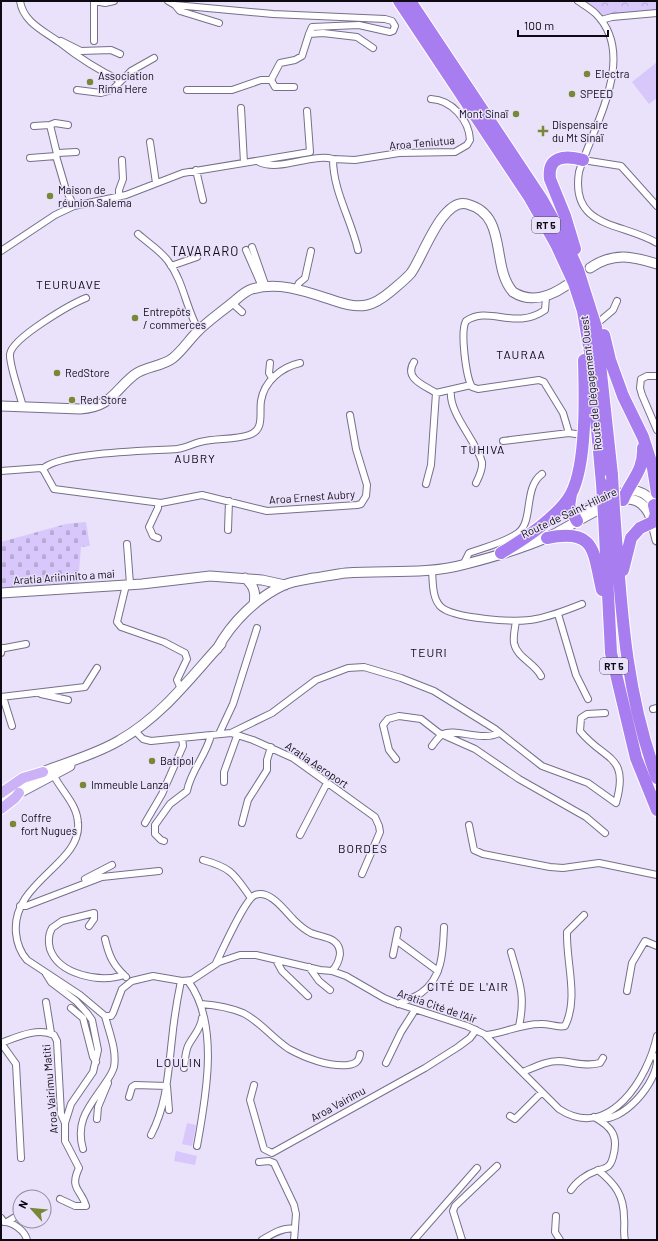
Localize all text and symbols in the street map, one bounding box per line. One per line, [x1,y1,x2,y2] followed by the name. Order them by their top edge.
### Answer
[518,12,608,38] scale bar
[524,18,554,32] text: 100 m
[595,67,629,80] place label: Electra
[98,69,154,95] place label: Association Rima Here
[582,69,592,79] marker: Electra
[85,77,95,87] marker: Association Rima Here
[580,87,613,100] place label: SPEED
[567,89,577,99] marker: SPEED
[459,107,509,120] place label: Mont Sinaï
[511,109,521,119] marker: Mont Sinaï
[552,118,608,144] place label: Dispensaire du Mt Sinaï
[537,125,549,137] marker: Dispensaire du Mt Sinaï
[389,133,455,152] street label: Aroa Teniutua
[58,183,132,209] place label: Maison de réunion Salema
[45,191,55,201] marker: Maison de réunion Salema
[532,217,560,233] road number: RT 5
[171,243,239,259] district label: TAVARARO
[36,277,102,291] district label: TEURUAVE
[143,305,206,331] place label: Entrepôts / commerces
[130,313,140,323] marker: Entrepôts / commerces
[577,315,604,451] street label: Route de Dégagement Ouest
[496,347,546,361] district label: TAURAA
[65,366,110,379] place label: RedStore
[52,368,62,378] marker: RedStore
[80,393,127,406] place label: Red Store
[67,395,77,405] marker: Red Store
[461,442,505,456] district label: TUHIVA
[174,451,216,465] district label: AUBRY
[519,485,619,540] street label: Route de Saint-Hilaire
[269,487,355,506] street label: Aroa Ernest Aubry
[13,566,115,587] street label: Aratia Ariininito a mai
[410,645,448,659] district label: TEURI
[600,658,628,674] road number: RT 5
[283,739,351,790] street label: Aratia Aeroport
[160,754,194,767] place label: Batipol
[147,756,157,766] marker: Batipol
[91,778,169,791] place label: Immeuble Lanza
[78,780,88,790] marker: Immeuble Lanza
[21,811,77,837] place label: Coffre fort Nugues
[8,819,18,829] marker: Coffre fort Nugues
[338,841,388,855] district label: BORDES
[427,979,509,993] district label: CITÉ DE L'AIR
[396,986,479,1025] street label: Aratia Cité de l'Air
[39,1044,60,1134] street label: Aroa Vairimu Matiti
[156,1055,202,1069] district label: LOULIN
[308,1083,368,1124] street label: Aroa Vairimu
[12,1189,52,1229] north arrow
[15,1198,30,1210] text: N

